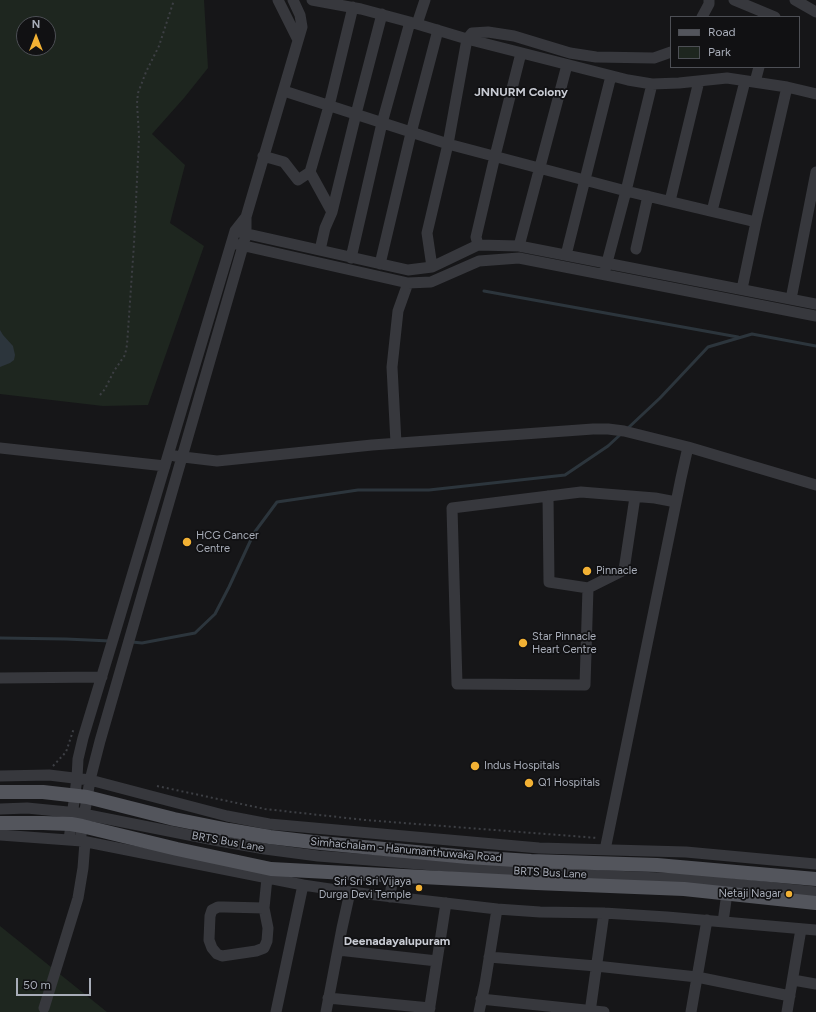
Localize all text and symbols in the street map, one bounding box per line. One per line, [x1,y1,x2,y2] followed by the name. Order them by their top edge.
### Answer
[16,16,56,56] north arrow
[670,16,800,68] legend
[32,18,40,31] text: N
[708,25,736,39] text: Road
[708,45,731,59] text: Park
[474,85,568,99] district label: JNNURM Colony
[196,529,259,555] place label: HCG Cancer Centre
[181,536,193,548] marker: HCG Cancer Centre
[596,564,637,578] place label: Pinnacle
[581,565,593,577] marker: Pinnacle
[532,630,596,656] place label: Star Pinnacle Heart Centre
[517,637,529,649] marker: Star Pinnacle Heart Centre
[484,759,560,773] place label: Indus Hospitals
[469,760,481,772] marker: Indus Hospitals
[538,776,600,790] place label: Q1 Hospitals
[523,777,535,789] marker: Q1 Hospitals
[191,829,265,855] street label: BRTS Bus Lane
[310,835,502,865] street label: Simhachalam - Hanumanthuwaka Road
[513,864,587,882] street label: BRTS Bus Lane
[319,875,411,901] place label: Sri Sri Sri Vijaya Durga Devi Temple
[414,883,424,893] marker: Sri Sri Sri Vijaya Durga Devi Temple
[719,887,781,901] place label: Netaji Nagar
[784,889,794,899] marker: Netaji Nagar
[344,934,450,948] district label: Deenadayalupuram
[18,970,93,996] scale bar
[23,978,51,992] text: 50 m

